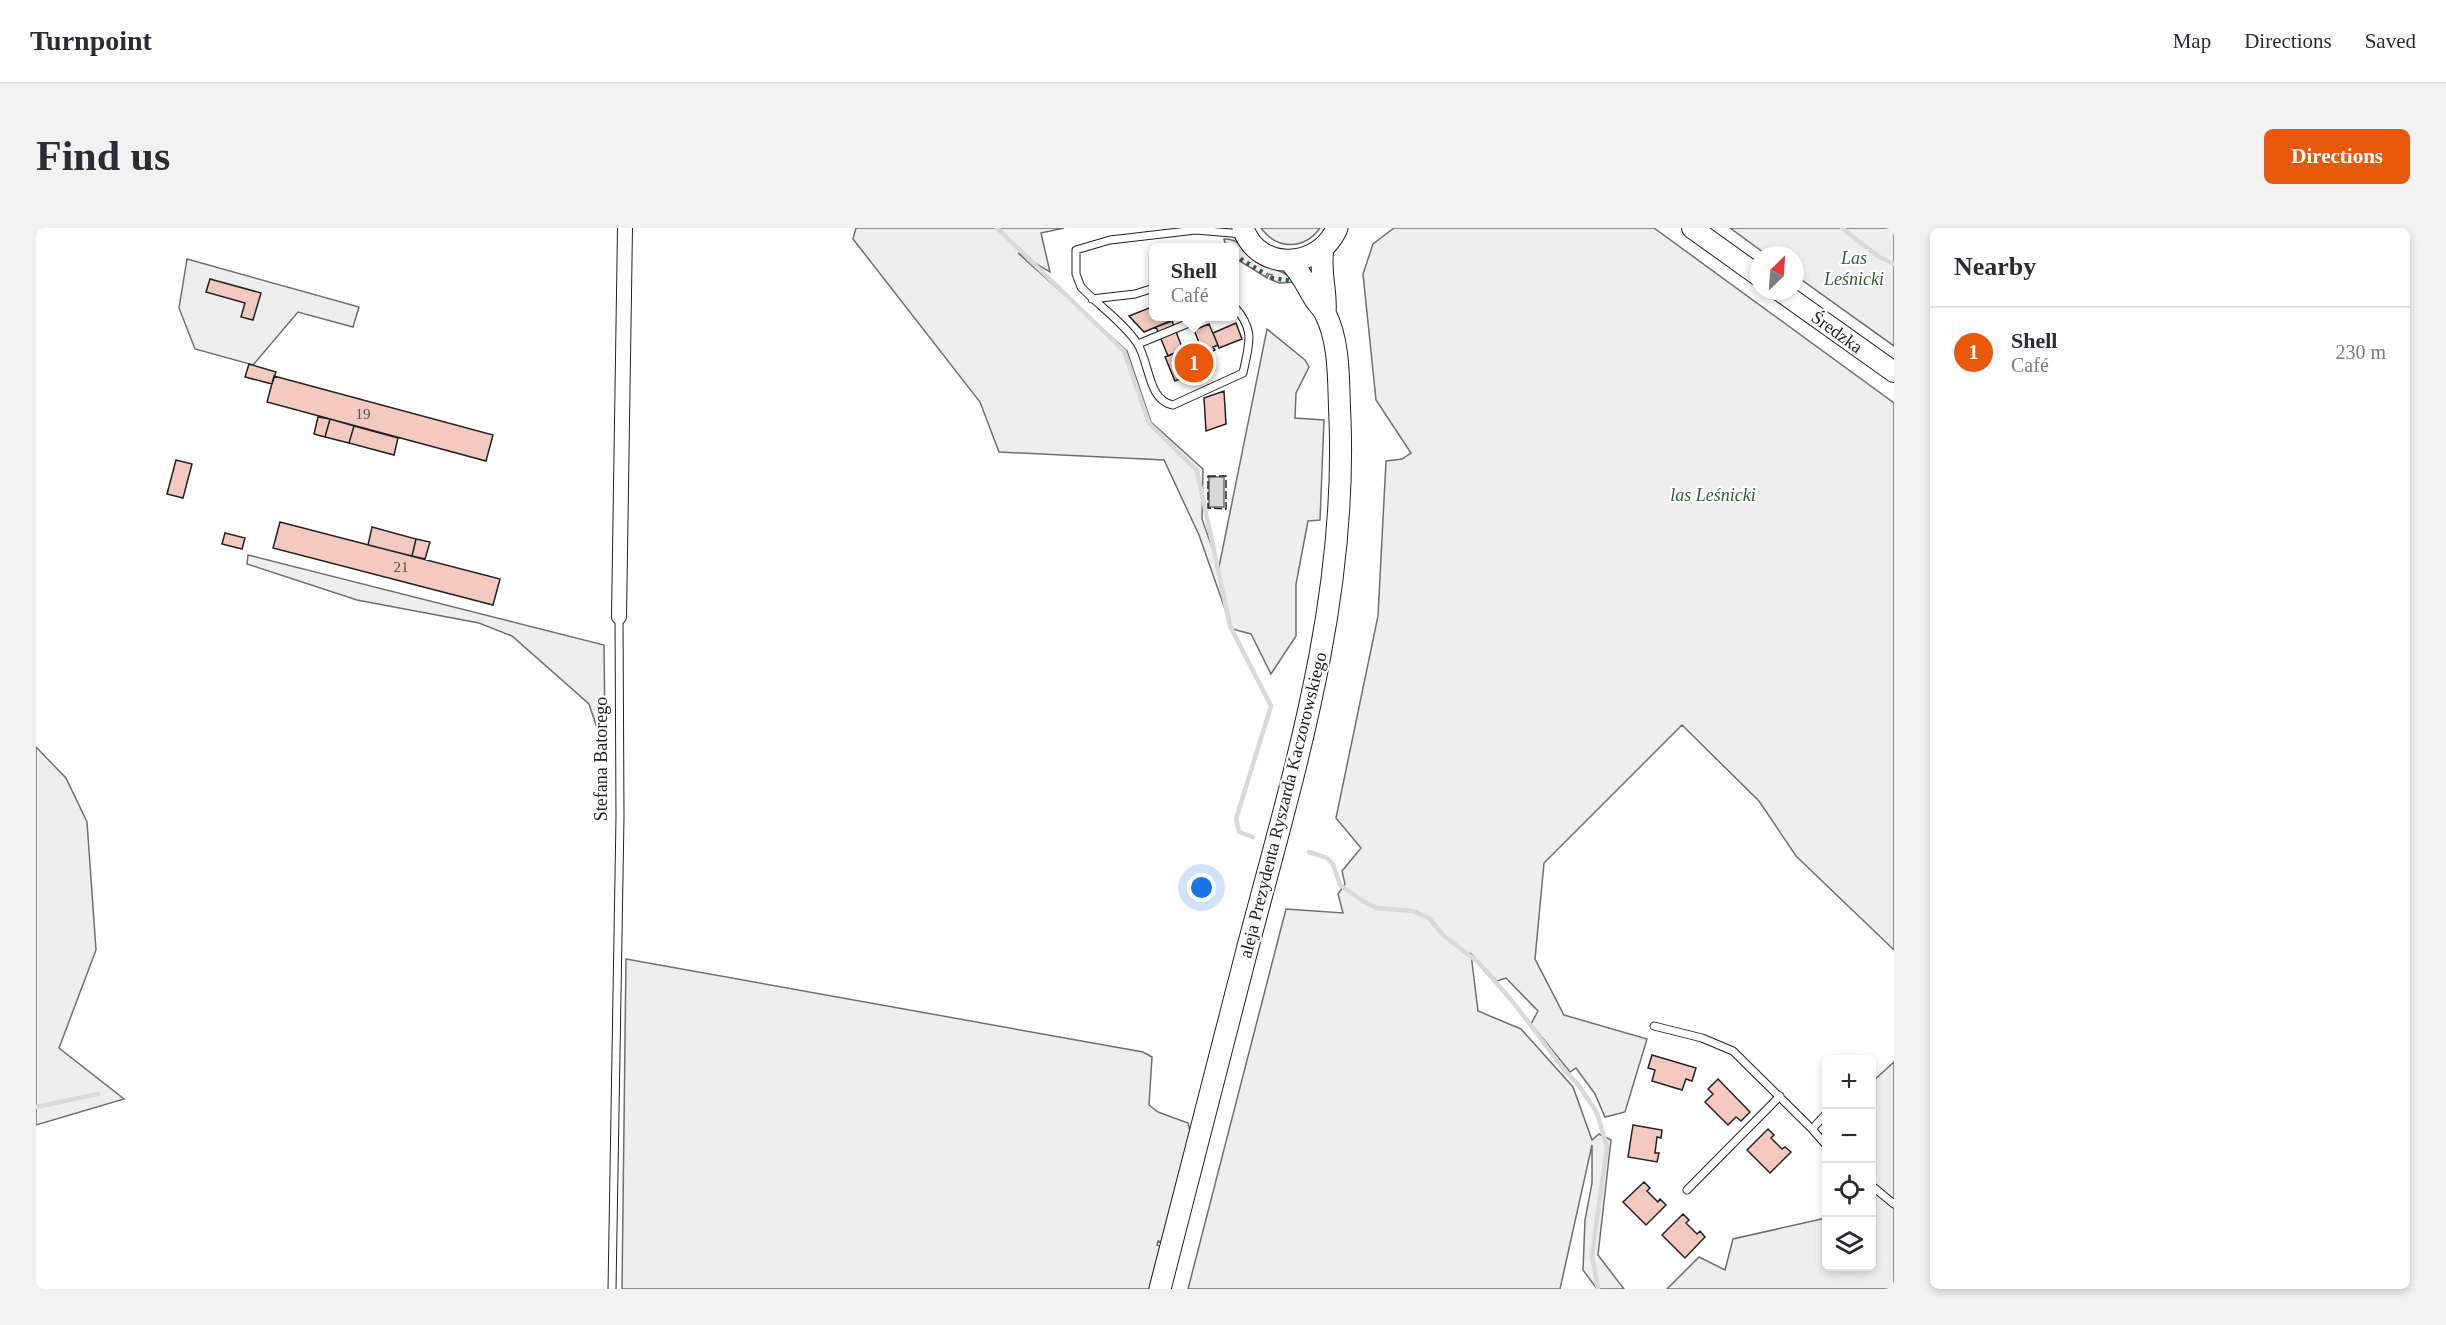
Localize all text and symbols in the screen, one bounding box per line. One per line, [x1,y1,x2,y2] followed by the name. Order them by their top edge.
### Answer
[30,25,152,56] text: Turnpoint
[2173,29,2211,53] text: Map
[2244,29,2332,53] text: Directions
[2365,29,2416,53] text: Saved
[2264,129,2410,184] button: Directions
[36,133,170,179] text: Find us
[1149,243,1239,321] popup
[1750,246,1804,300] north arrow
[1823,248,1884,289] park label: Las Leśnicki
[1954,252,2036,281] text: Nearby
[1171,258,1217,283] text: Shell
[1171,284,1209,306] text: Café
[1808,306,1867,357] street label: Średzka
[2011,328,2057,353] text: Shell
[1174,340,1214,386] pin: 1
[1969,341,1979,363] text: 1
[2335,341,2386,363] text: 230 m
[2011,354,2049,376] text: Café
[356,406,371,422] house number: 19
[1670,485,1756,505] park label: las Leśnicki
[394,559,409,575] house number: 21
[1235,650,1331,960] street label: aleja Prezydenta Ryszarda Kaczorowskiego
[591,697,611,821] street label: Stefana Batorego
[1187,873,1216,902] your location
[1822,1055,1876,1271] map controls
[1822,1055,1876,1109] button: +
[1822,1109,1876,1163] button: −
[1822,1163,1876,1217] button: locate
[1822,1217,1876,1271] button: layers

